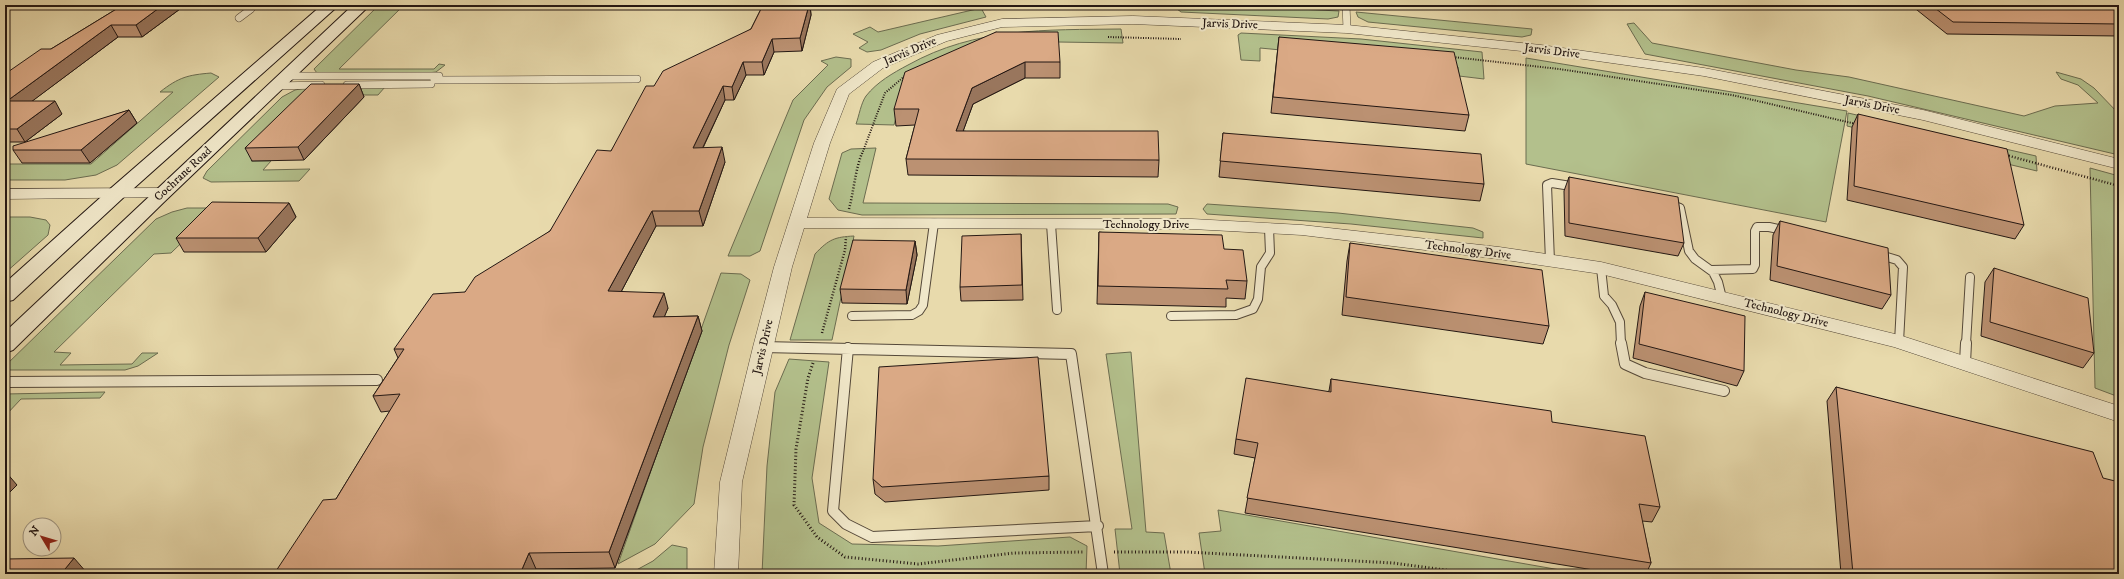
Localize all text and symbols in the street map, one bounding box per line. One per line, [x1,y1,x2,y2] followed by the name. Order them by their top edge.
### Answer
[1201,15,1258,32] street label: Jarvis Drive
[880,33,939,69] street label: Jarvis Drive
[1522,40,1581,62] street label: Jarvis Drive
[1842,92,1901,118] street label: Jarvis Drive
[151,143,215,205] street label: Cochrane Road
[1103,217,1189,232] street label: Technology Drive
[1424,237,1512,263] street label: Technology Drive
[1742,295,1830,331] street label: Technology Drive
[749,318,777,377] street label: Jarvis Drive
[22,517,62,557] north arrow
[27,524,43,539] text: N

